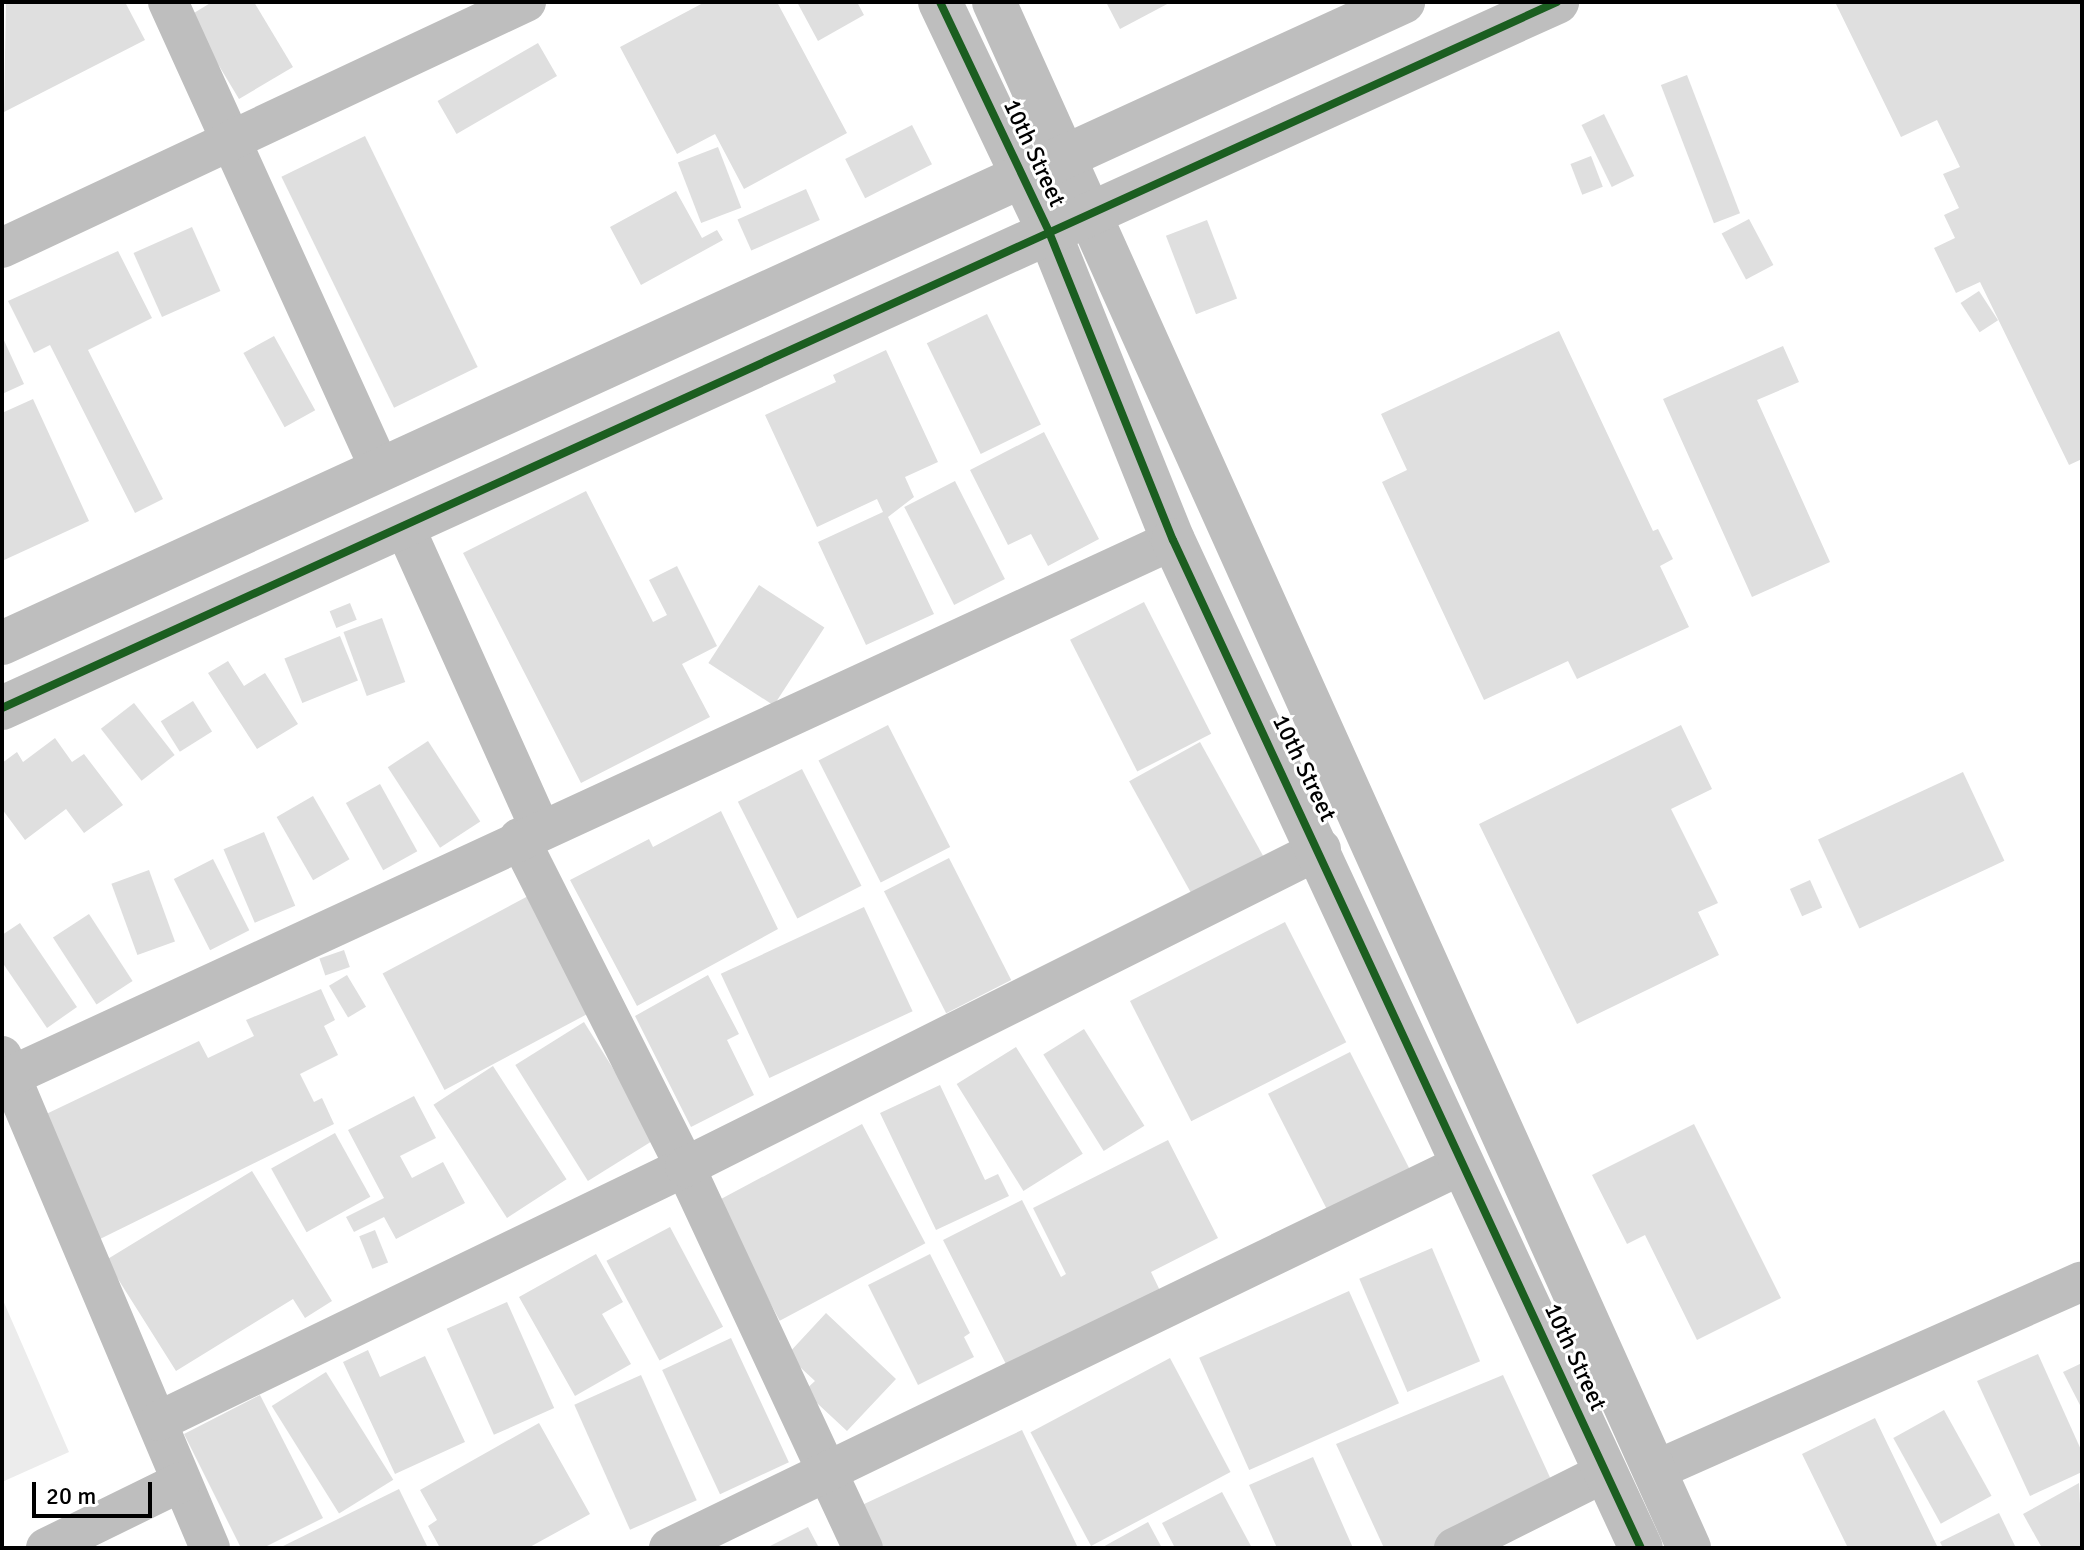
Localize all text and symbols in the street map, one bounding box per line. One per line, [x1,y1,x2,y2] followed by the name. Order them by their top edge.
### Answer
[997,95,1071,211] street label: 10th Street
[1266,710,1342,826] street label: 10th Street
[1538,1299,1612,1415] street label: 10th Street
[36,1466,156,1516] scale bar
[46,1481,96,1511] text: 20 m

